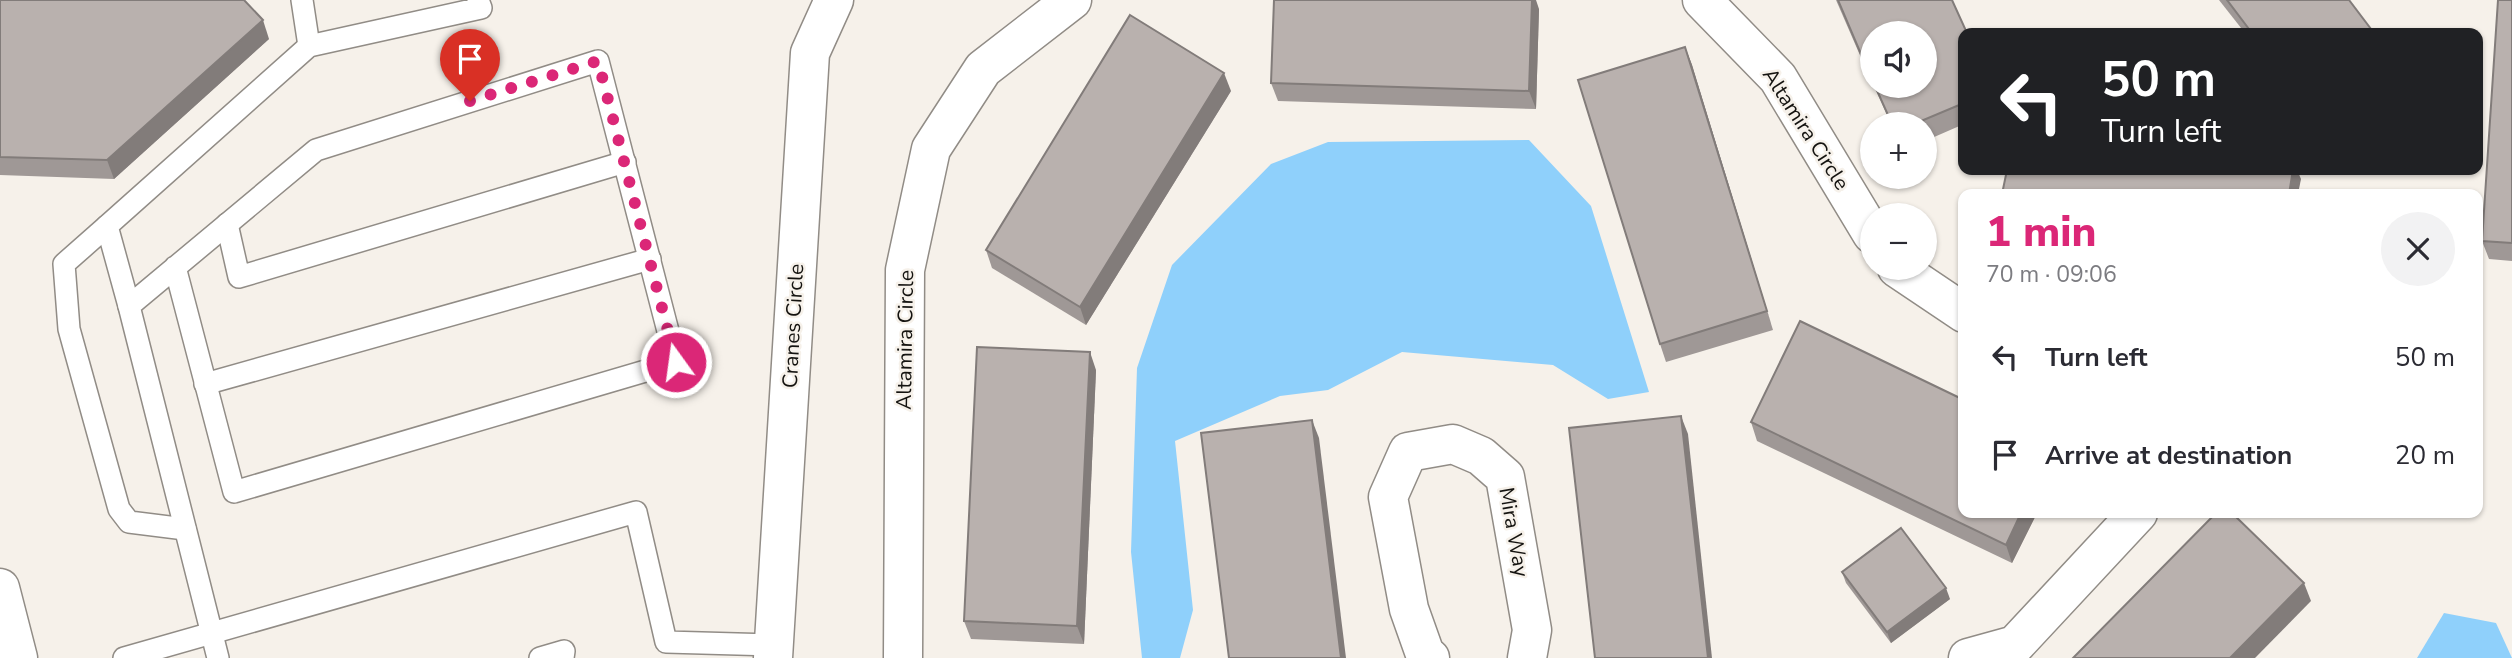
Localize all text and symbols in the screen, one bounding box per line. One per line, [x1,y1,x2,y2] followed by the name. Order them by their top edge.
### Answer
[1860,21,1937,280] map controls
[1860,21,1937,98] button: sound
[440,29,500,101] pin
[451,40,489,78] icon: arrive
[2101,46,2216,113] text: 50 m
[1986,56,2077,147] icon: left
[1756,63,1856,195] street label: Altamira Circle
[2101,110,2221,153] text: Turn left
[1860,112,1937,189] button: +
[1860,203,1937,280] button: −
[1986,204,2096,261] text: 1 min
[2381,212,2455,286] button: close
[1986,259,2117,290] text: 70 m · 09:06
[776,263,810,389] street label: Cranes Circle
[890,270,920,410] street label: Altamira Circle
[639,325,713,399] position arrow
[1986,338,2024,376] icon: left
[2045,340,2148,375] text: Turn left
[2395,340,2455,375] text: 50 m
[1986,436,2024,474] icon: arrive
[2045,438,2292,473] text: Arrive at destination
[2395,438,2455,473] text: 20 m
[1492,485,1536,579] street label: Mira Way

